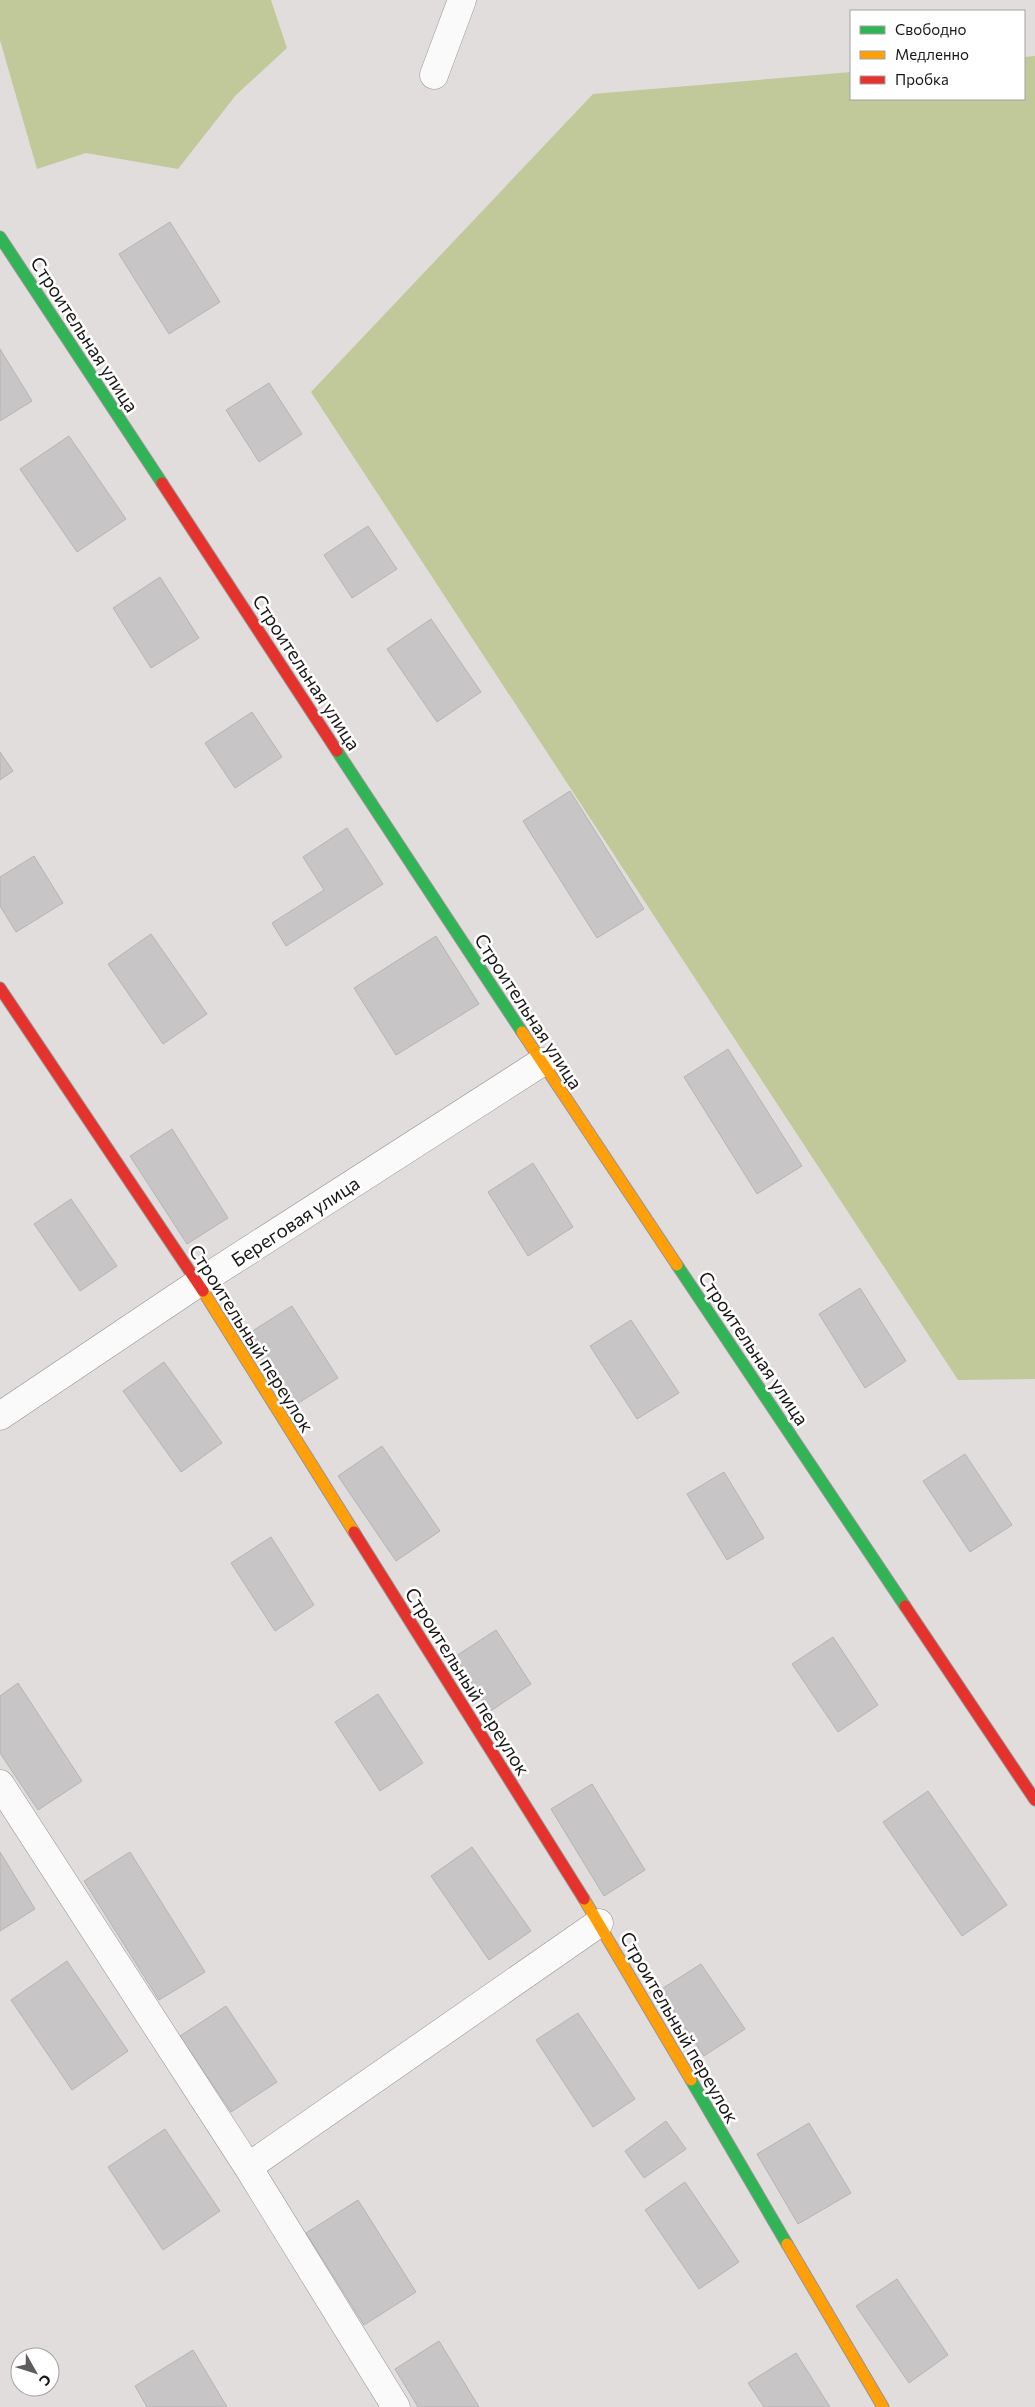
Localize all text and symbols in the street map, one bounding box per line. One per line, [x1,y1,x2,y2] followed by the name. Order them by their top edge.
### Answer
[850,10,1025,100] legend
[895,20,966,38] text: Свободно
[895,45,969,63] text: Медленно
[895,70,949,88] text: Пробка
[26,252,144,416] street label: Строительная улица
[248,590,366,754] street label: Строительная улица
[470,929,588,1093] street label: Строительная улица
[227,1171,363,1271] street label: Береговая улица
[185,1240,319,1436] street label: Строительный переулок
[694,1267,814,1429] street label: Строительная улица
[401,1583,535,1779] street label: Строительный переулок
[616,1927,744,2127] street label: Строительный переулок
[10,2347,60,2397] north arrow
[36,2371,55,2390] text: С

